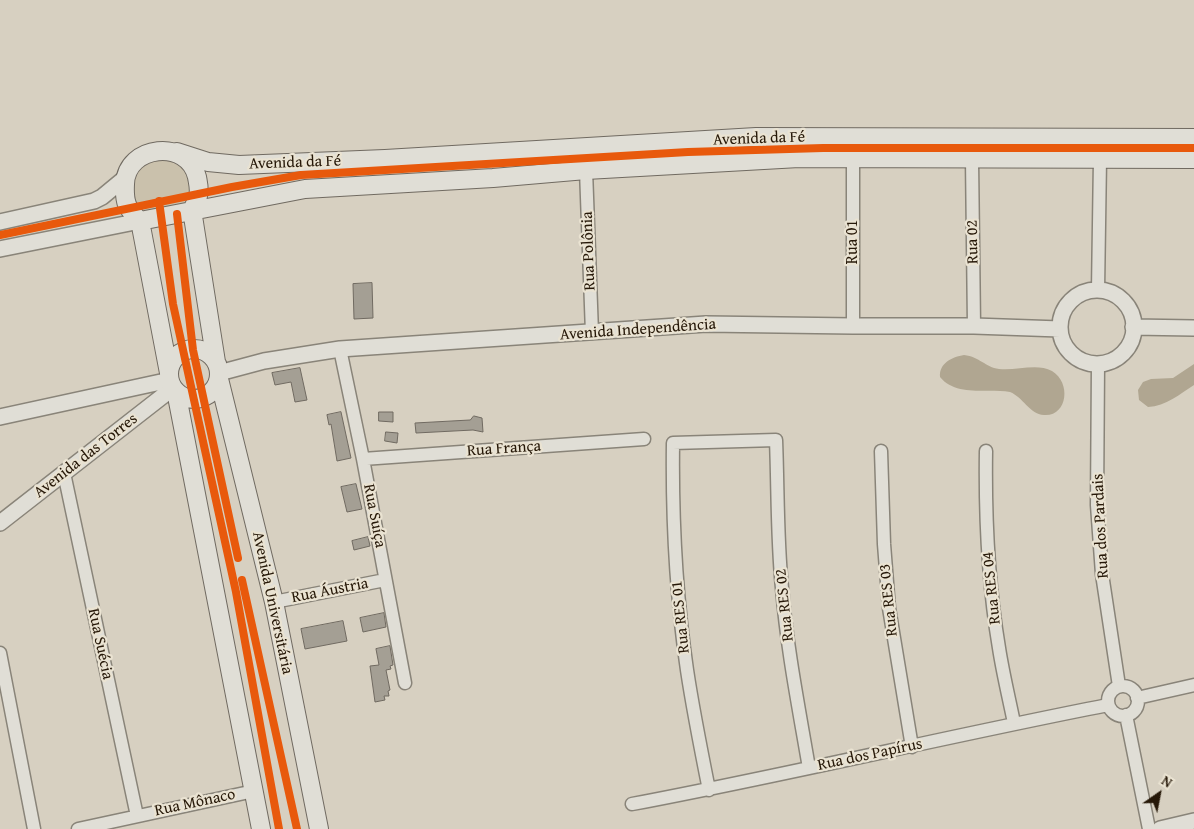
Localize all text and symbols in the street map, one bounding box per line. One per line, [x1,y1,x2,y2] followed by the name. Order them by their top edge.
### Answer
[713,128,805,150] street label: Avenida da Fé
[249,152,341,174] street label: Avenida da Fé
[578,211,600,291] street label: Rua Polônia
[843,220,863,264] street label: Rua 01
[963,220,983,264] street label: Rua 02
[559,315,717,345] street label: Avenida Independência
[30,410,142,502] street label: Avenida das Torres
[466,437,542,461] street label: Rua França
[1089,473,1113,579] street label: Rua dos Pardais
[358,482,390,550] street label: Rua Suíça
[247,530,297,676] street label: Avenida Universitária
[979,551,1005,625] street label: Rua RES 04
[876,563,902,637] street label: Rua RES 03
[772,568,798,642] street label: Rua RES 02
[290,574,370,608] street label: Rua Áustria
[668,580,694,654] street label: Rua RES 01
[83,607,117,681] street label: Rua Suécia
[816,735,924,775] street label: Rua dos Papírus
[1134,769,1184,819] north arrow
[1158,770,1177,792] text: N
[153,785,237,821] street label: Rua Mônaco

